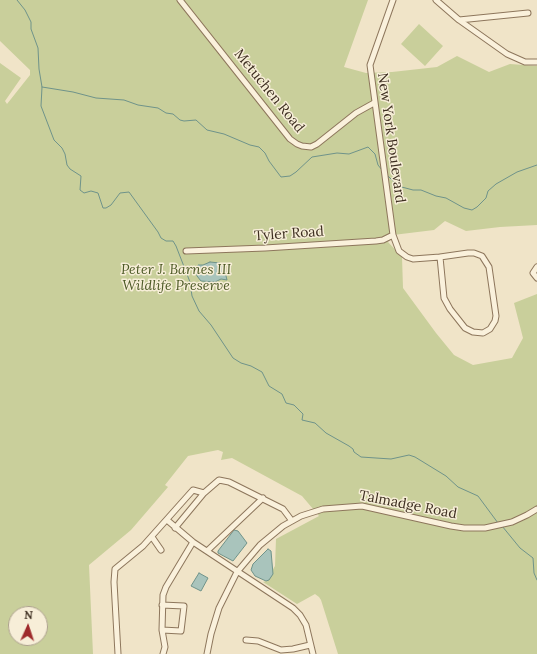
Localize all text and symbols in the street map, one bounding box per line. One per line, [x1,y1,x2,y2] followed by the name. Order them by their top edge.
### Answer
[230,46,308,136] street label: Metuchen Road
[374,72,408,204] street label: New York Boulevard
[254,223,324,245] street label: Tyler Road
[121,262,231,294] park label: Peter J. Barnes III Wildlife Preserve
[358,487,458,523] street label: Talmadge Road
[8,606,48,646] north arrow
[24,608,33,622] text: N

